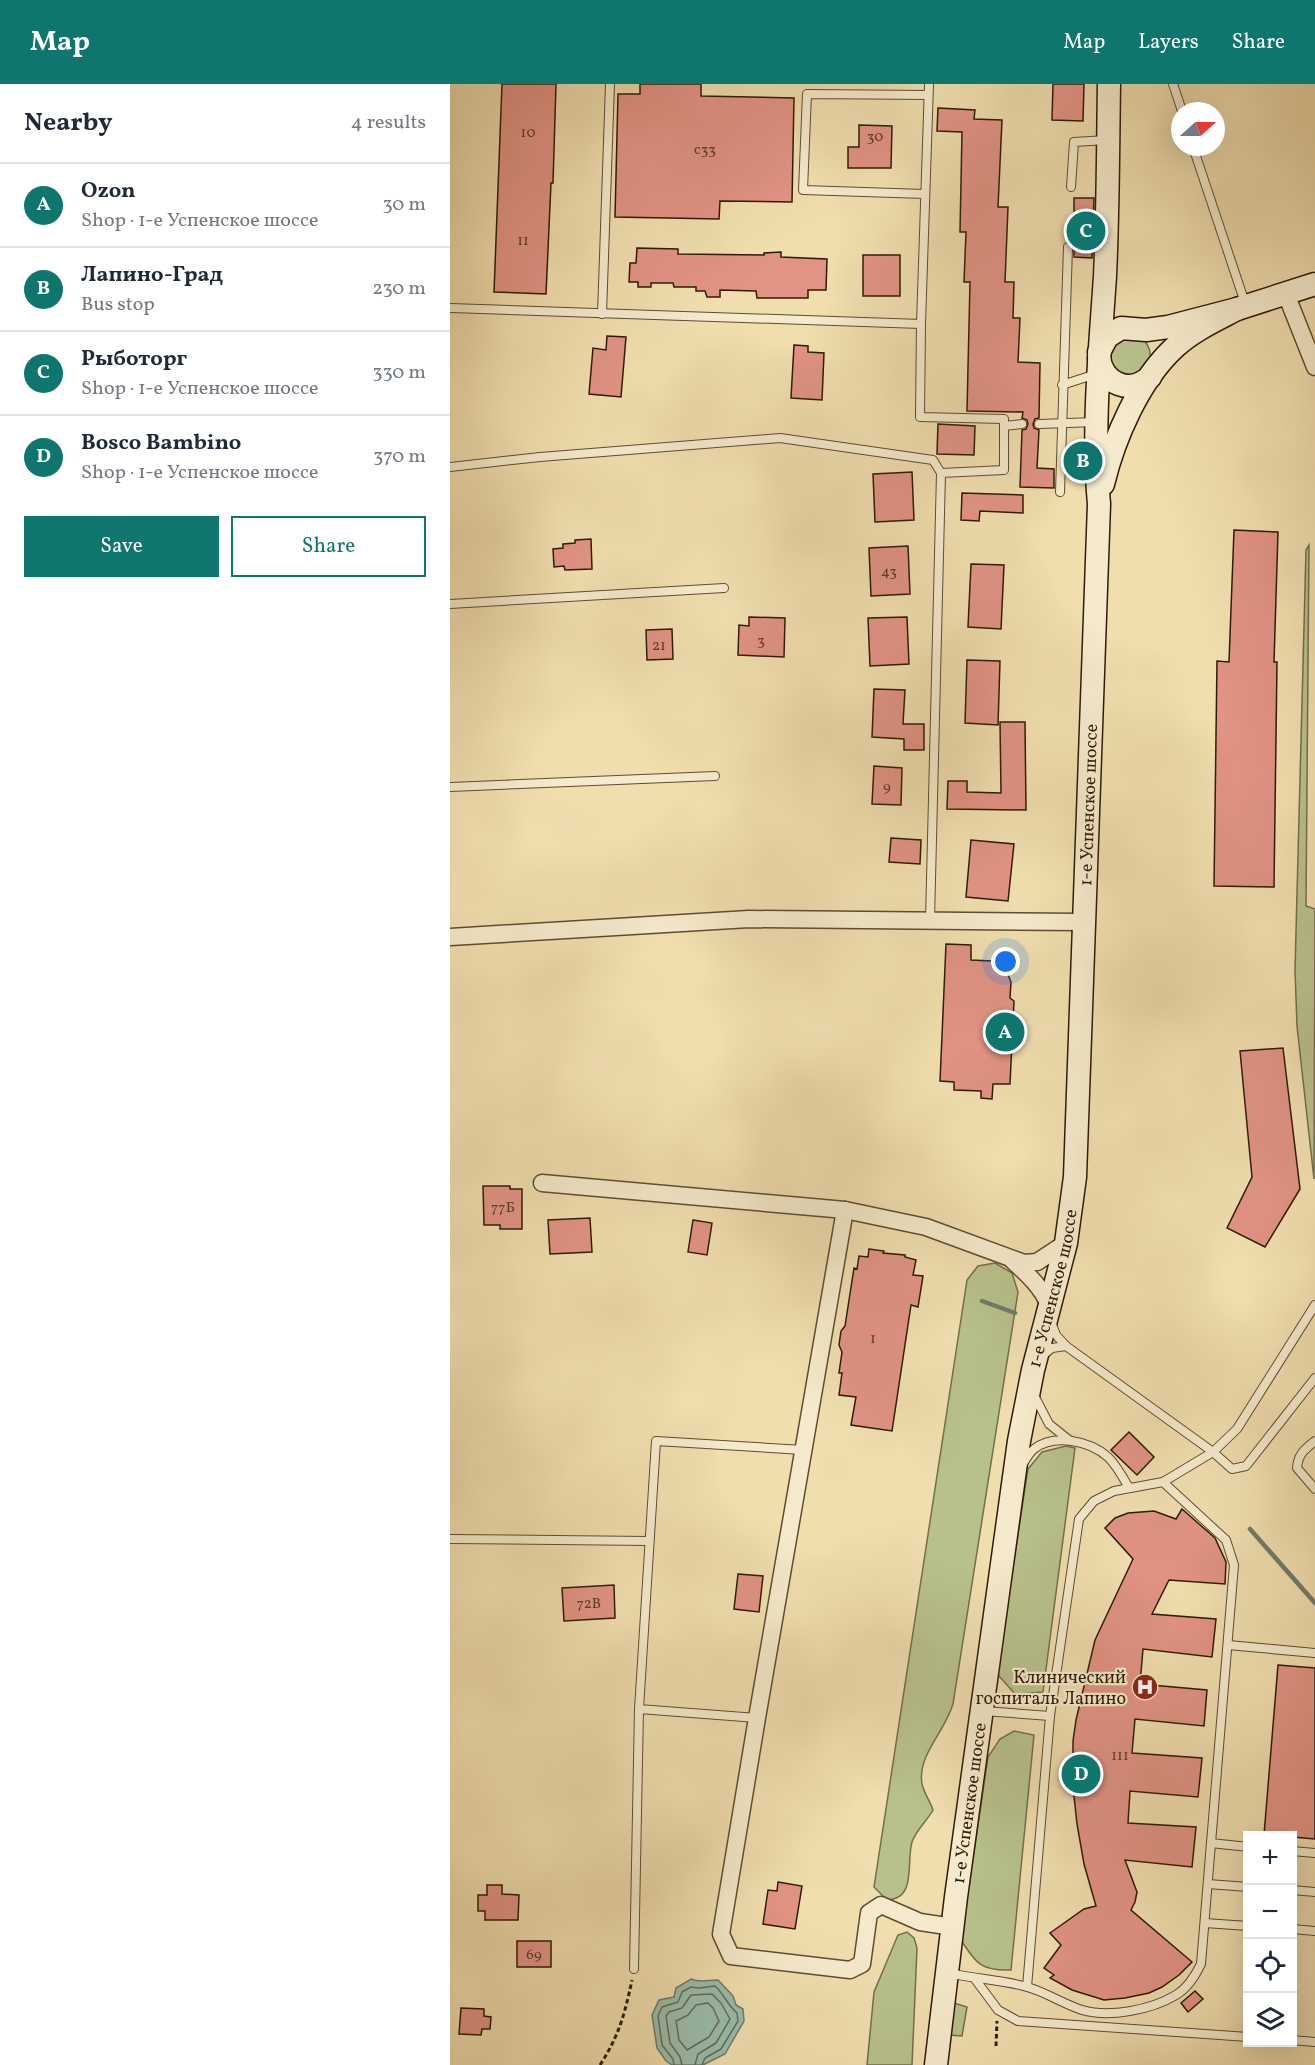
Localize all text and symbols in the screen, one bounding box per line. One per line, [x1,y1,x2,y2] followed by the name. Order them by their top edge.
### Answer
[30,23,90,62] text: Map
[1063,28,1105,57] text: Map
[1138,28,1199,57] text: Layers
[1232,28,1285,57] text: Share
[1171,102,1225,156] north arrow
[24,105,113,141] text: Nearby
[351,109,426,137] text: 4 results
[521,123,535,144] house number: 10
[867,127,883,148] house number: 30
[694,140,716,161] house number: с33
[81,176,136,207] text: Ozon
[36,191,51,219] text: A
[382,191,426,219] text: 30 m
[81,207,318,235] text: Shop · 1-е Успенское шоссе
[1066,208,1106,254] pin: C
[517,231,529,252] house number: 11
[81,260,223,291] text: Лапино-Град
[37,275,50,303] text: B
[372,275,426,303] text: 230 m
[81,291,155,319] text: Bus stop
[81,344,187,375] text: Рыботорг
[37,359,50,387] text: C
[372,359,426,387] text: 330 m
[81,375,318,403] text: Shop · 1-е Успенское шоссе
[81,428,241,459] text: Bosco Bambino
[1064,438,1102,484] pin: B
[36,443,51,471] text: D
[373,443,426,471] text: 370 m
[81,459,318,487] text: Shop · 1-е Успенское шоссе
[24,516,219,577] button: Save
[231,516,426,577] button: Share
[881,562,897,583] house number: 43
[757,631,765,652] house number: 3
[652,636,666,657] house number: 21
[1074,723,1105,887] street label: 1-е Успенское шоссе
[883,777,891,798] house number: 9
[991,947,1020,976] your location
[986,1010,1024,1054] pin: A
[491,1198,515,1219] house number: 77Б
[1023,1208,1084,1371] street label: 1-е Успенское шоссе
[870,1329,876,1350] house number: 1
[577,1594,601,1615] house number: 72В
[976,1666,1126,1712] place label: Клинический госпиталь Лапино
[1130,1672,1160,1702] hospital icon: Клинический госпиталь Лапино
[947,1721,994,1885] street label: 1-е Успенское шоссе
[1111,1746,1129,1767] house number: 111
[1062,1752,1100,1796] pin: D
[1243,1831,1297,2047] map controls
[1243,1831,1297,1885] button: +
[1243,1885,1297,1939] button: −
[1243,1939,1297,1993] button: locate
[526,1945,542,1966] house number: 69
[1243,1993,1297,2047] button: layers

